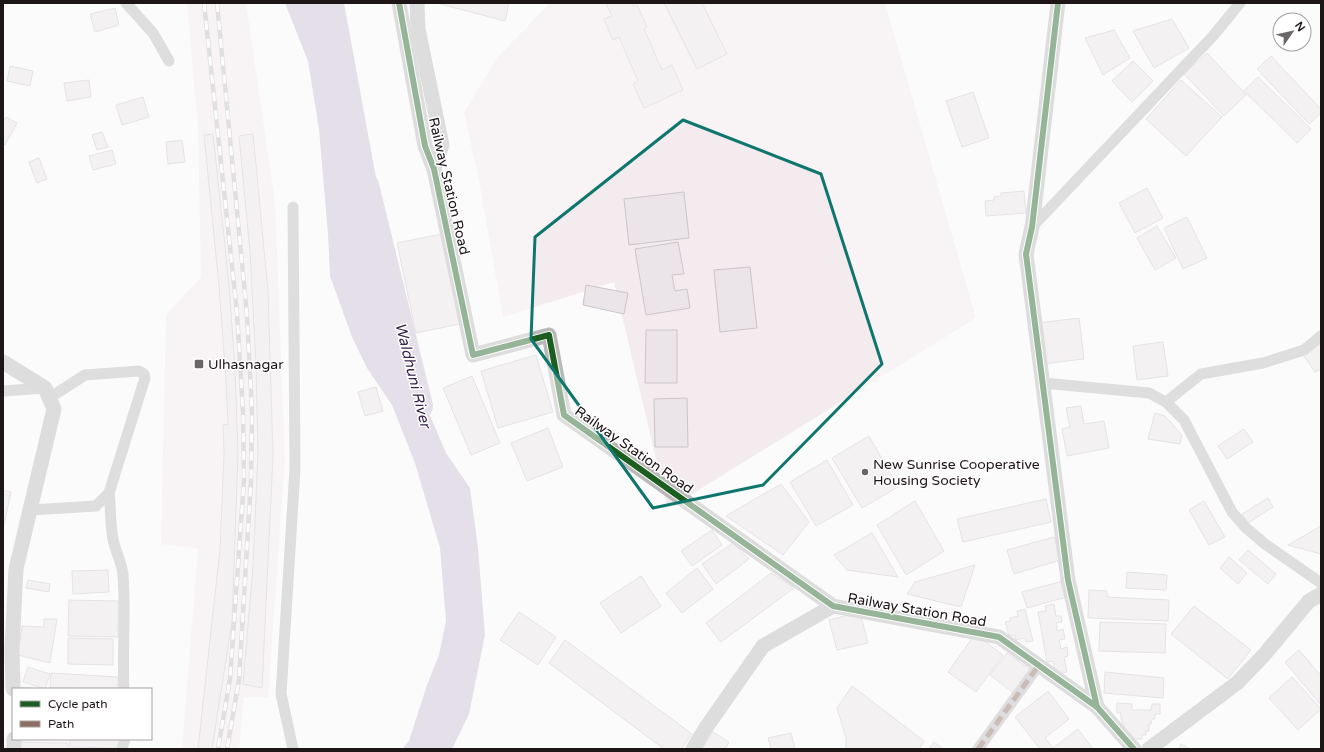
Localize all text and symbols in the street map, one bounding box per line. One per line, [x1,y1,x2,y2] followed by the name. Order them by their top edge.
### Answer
[1272,12,1312,52] north arrow
[1292,19,1308,34] text: N
[425,116,473,256] street label: Railway Station Road
[391,321,435,432] water label: Waldhuni River
[208,356,284,373] place label: Ulhasnagar
[193,358,205,370] marker: Ulhasnagar
[571,403,697,497] street label: Railway Station Road
[873,456,1040,489] place label: New Sunrise Cooperative Housing Society
[860,467,870,477] marker: New Sunrise Cooperative Housing Society
[846,589,988,631] street label: Railway Station Road
[12,688,152,740] legend
[48,697,107,711] text: Cycle path
[48,717,74,731] text: Path

